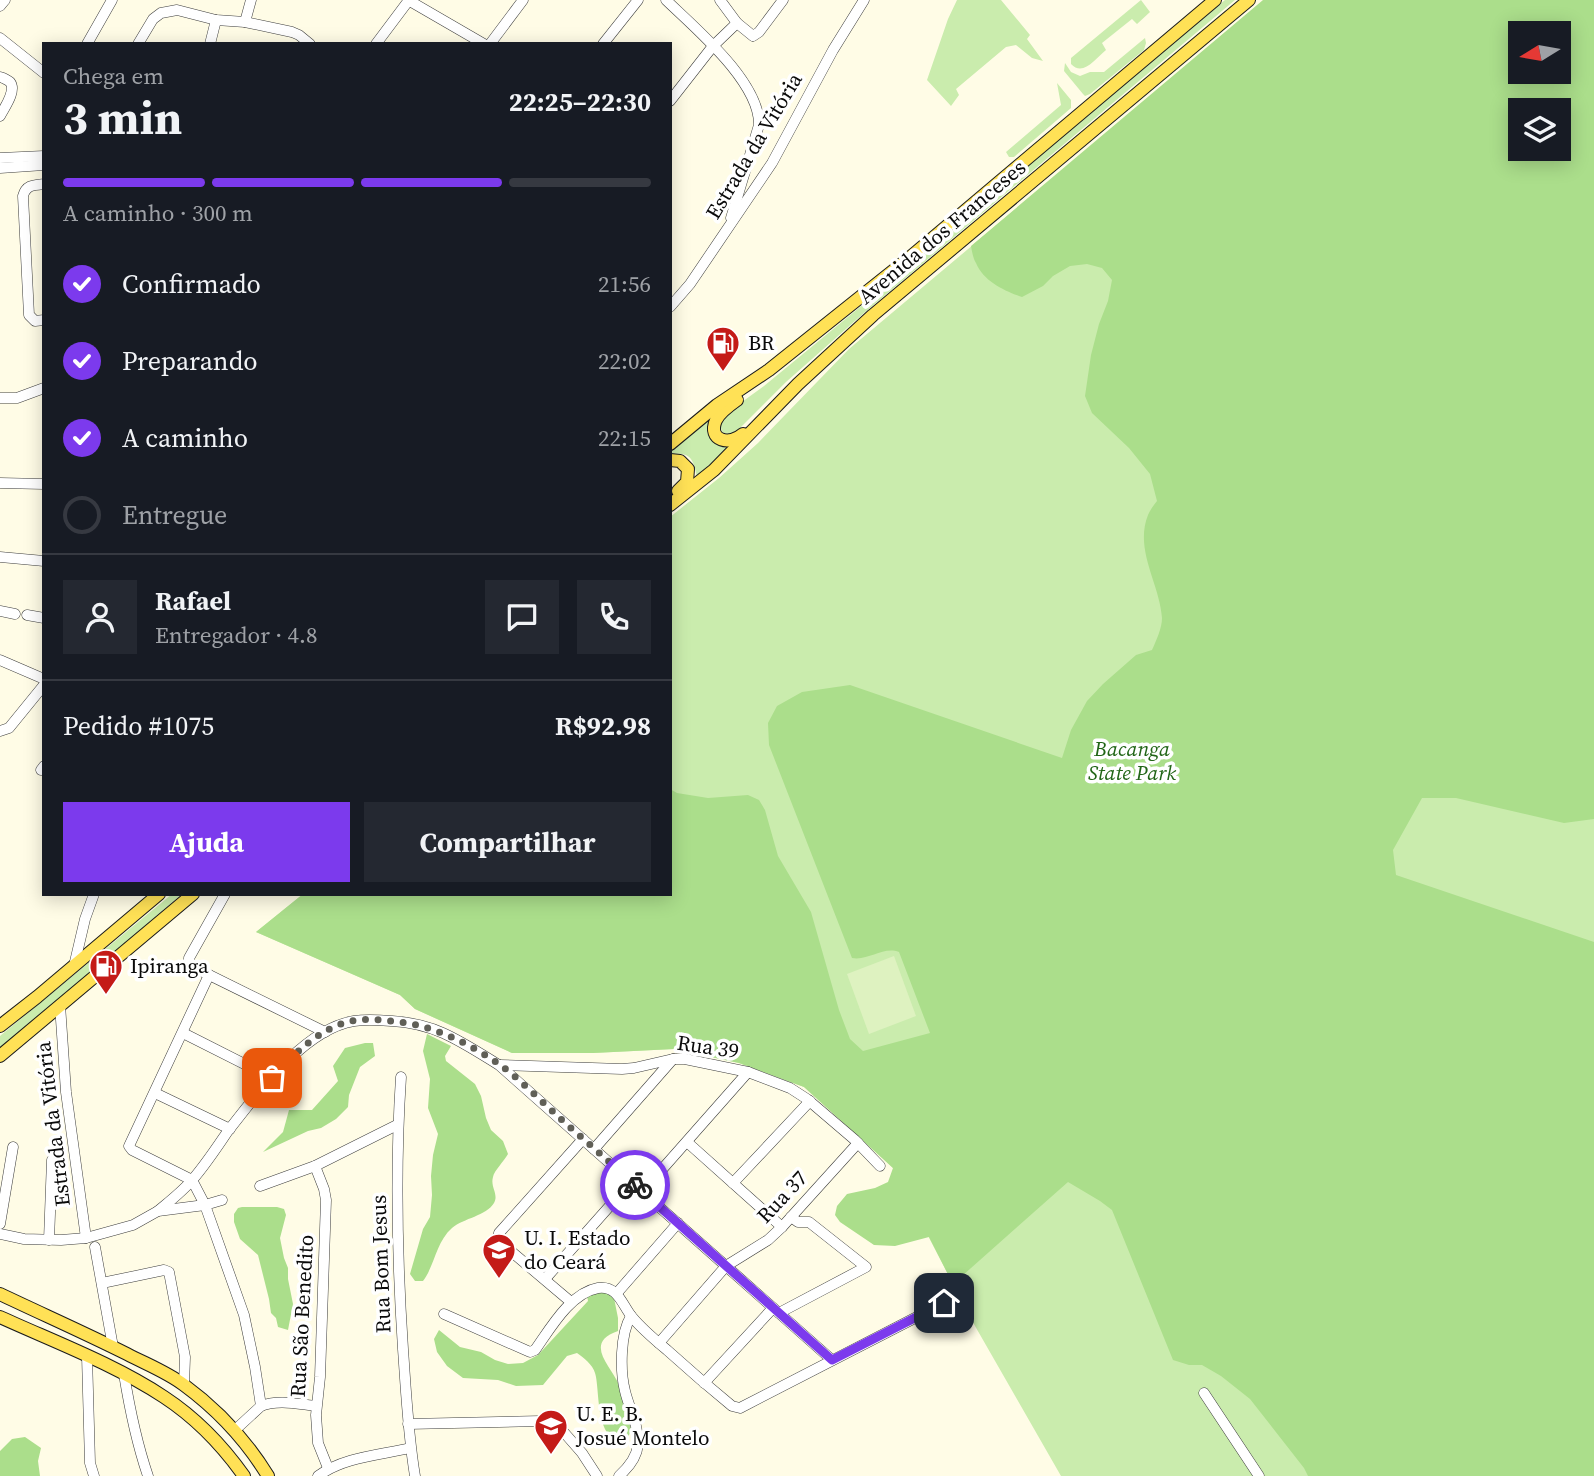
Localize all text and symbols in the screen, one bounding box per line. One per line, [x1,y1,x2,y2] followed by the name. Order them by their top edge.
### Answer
[1508,21,1572,84] north arrow
[1508,21,1571,161] map controls
[63,60,164,92] text: Chega em
[698,67,809,224] street label: Estrada da Vitória
[509,84,651,120] text: 22:25–22:30
[63,86,182,149] text: 3 min
[1508,98,1571,161] button: layers
[852,153,1032,310] street label: Avenida dos Franceses
[63,197,253,229] text: A caminho · 300 m
[63,265,101,303] icon: check
[122,266,261,302] text: Confirmado
[598,268,651,300] text: 21:56
[704,324,742,373] fuel station icon: BR
[748,328,775,357] place label: BR
[63,342,101,380] icon: check
[122,343,258,379] text: Preparando
[598,345,651,377] text: 22:02
[63,419,101,457] icon: check
[122,420,248,456] text: A caminho
[598,422,651,454] text: 22:15
[122,497,227,533] text: Entregue
[63,580,137,654] button: person
[485,580,559,654] button: chat
[577,580,651,654] button: phone
[155,583,231,619] text: Rafael
[155,619,317,651] text: Entregador · 4.8
[63,708,214,744] text: Pedido #1075
[555,708,651,744] text: R$92.98
[1088,734,1176,787] park label: Bacanga State Park
[63,802,350,882] button: Ajuda
[364,802,651,882] button: Compartilhar
[87,947,125,996] fuel station icon: Ipiranga
[130,951,209,980] place label: Ipiranga
[675,1028,741,1065] street label: Rua 39
[28,1040,77,1208] street label: Estrada da Vitória
[242,1048,302,1108] pin
[253,1059,291,1097] icon: bag
[600,1150,670,1220] courier
[750,1164,813,1229] street label: Rua 37
[616,1166,654,1204] icon: bike
[364,1194,397,1334] street label: Rua Bom Jesus
[524,1223,631,1276] place label: U. I. Estado do Ceará
[480,1231,518,1280] school or university icon: U. I. Estado do Ceará
[283,1234,320,1398] street label: Rua São Benedito
[914,1273,974,1333] pin
[925,1284,963,1322] icon: home
[575,1399,710,1452] place label: U. E. B. Josué Montelo
[532,1407,570,1456] school or university icon: U. E. B. Josué Montelo

